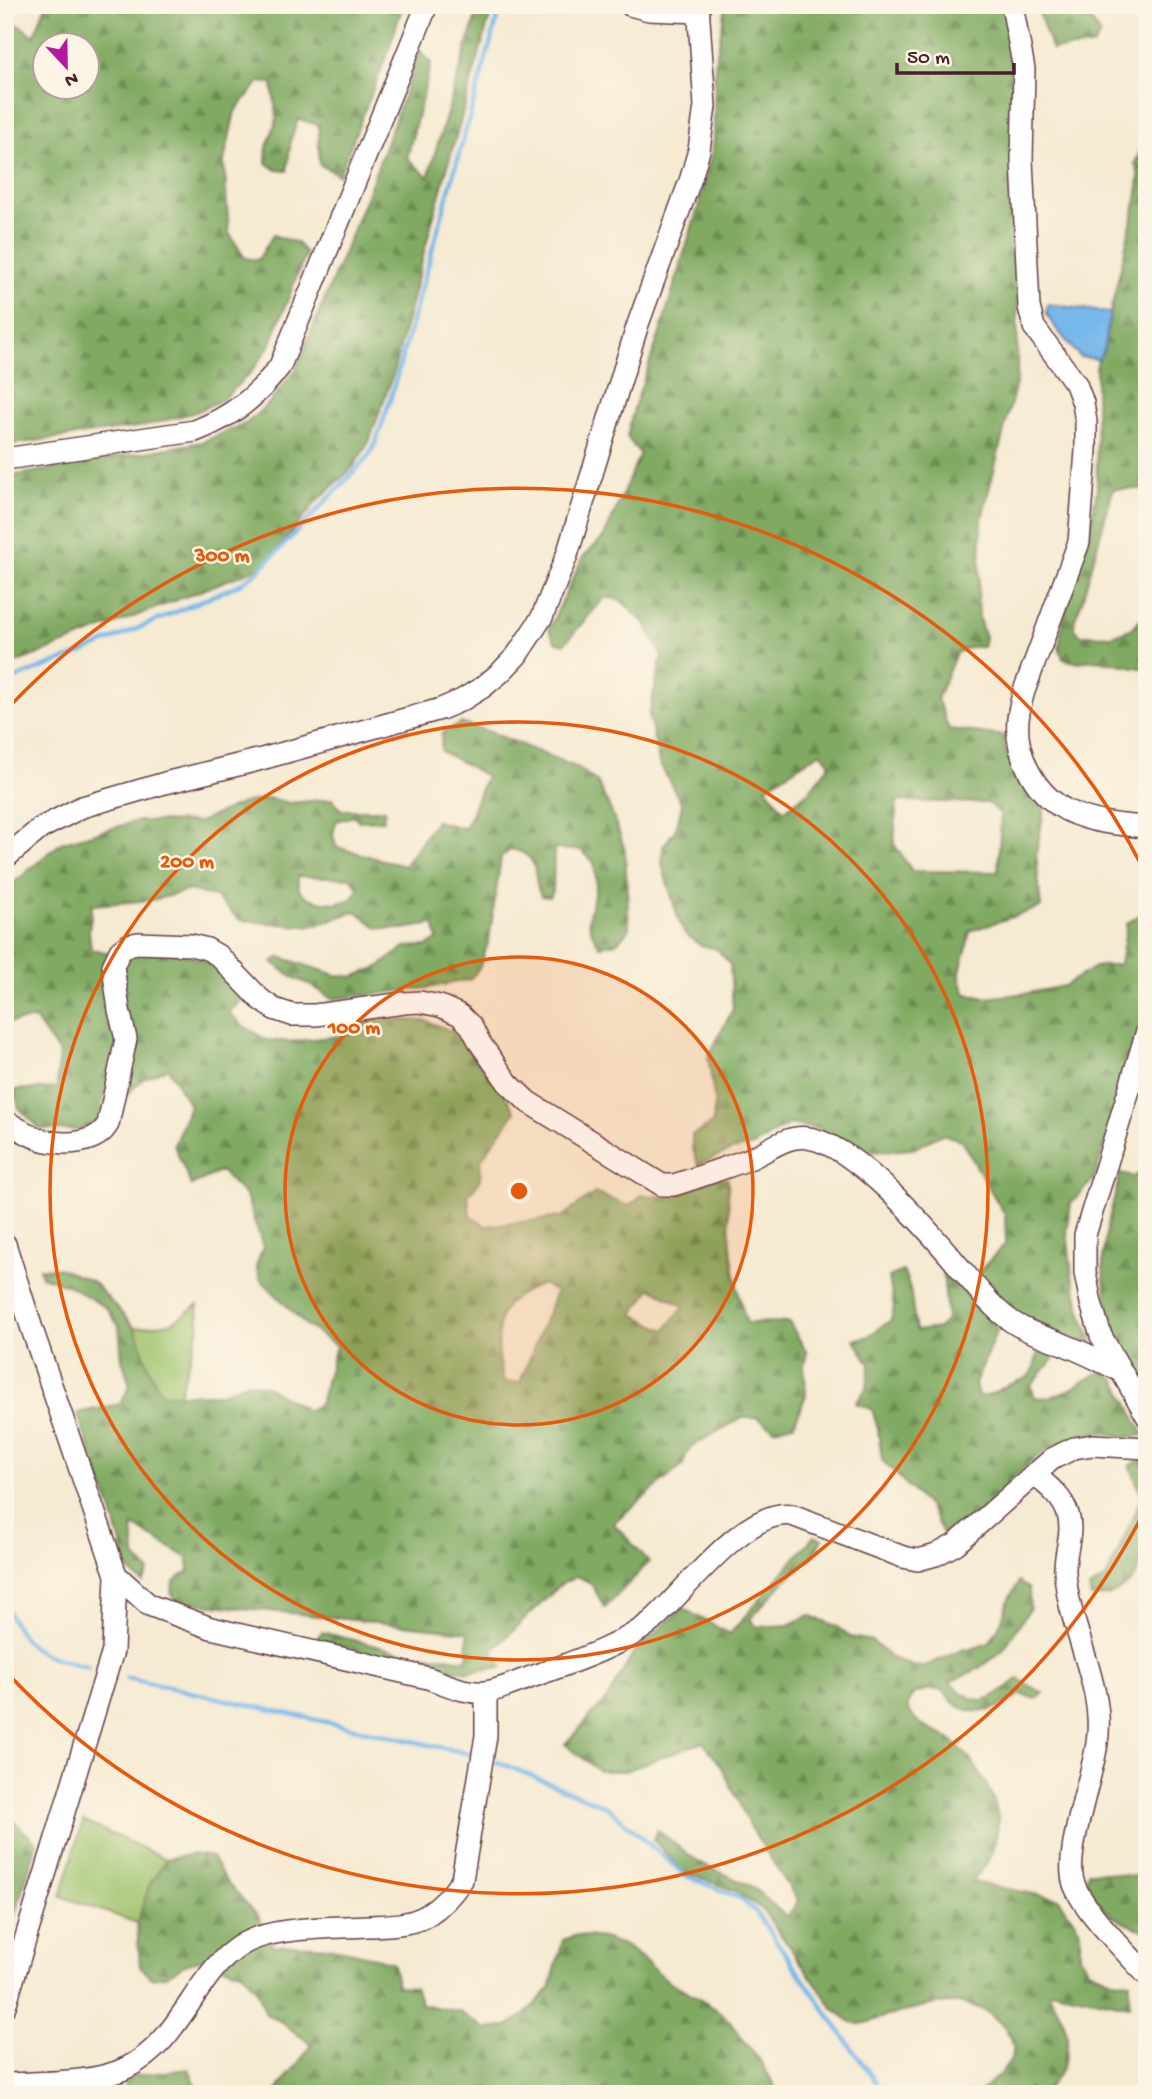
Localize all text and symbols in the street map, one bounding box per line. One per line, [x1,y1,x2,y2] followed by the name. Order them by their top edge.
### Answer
[32,32,102,102] north arrow
[897,32,1014,76] scale bar
[907,47,950,72] text: 50 m
[61,66,81,92] text: N
[194,545,249,570] text: 300 m
[160,851,214,876] text: 200 m
[327,1017,380,1042] text: 100 m
[507,1179,531,1203] centre of rings

